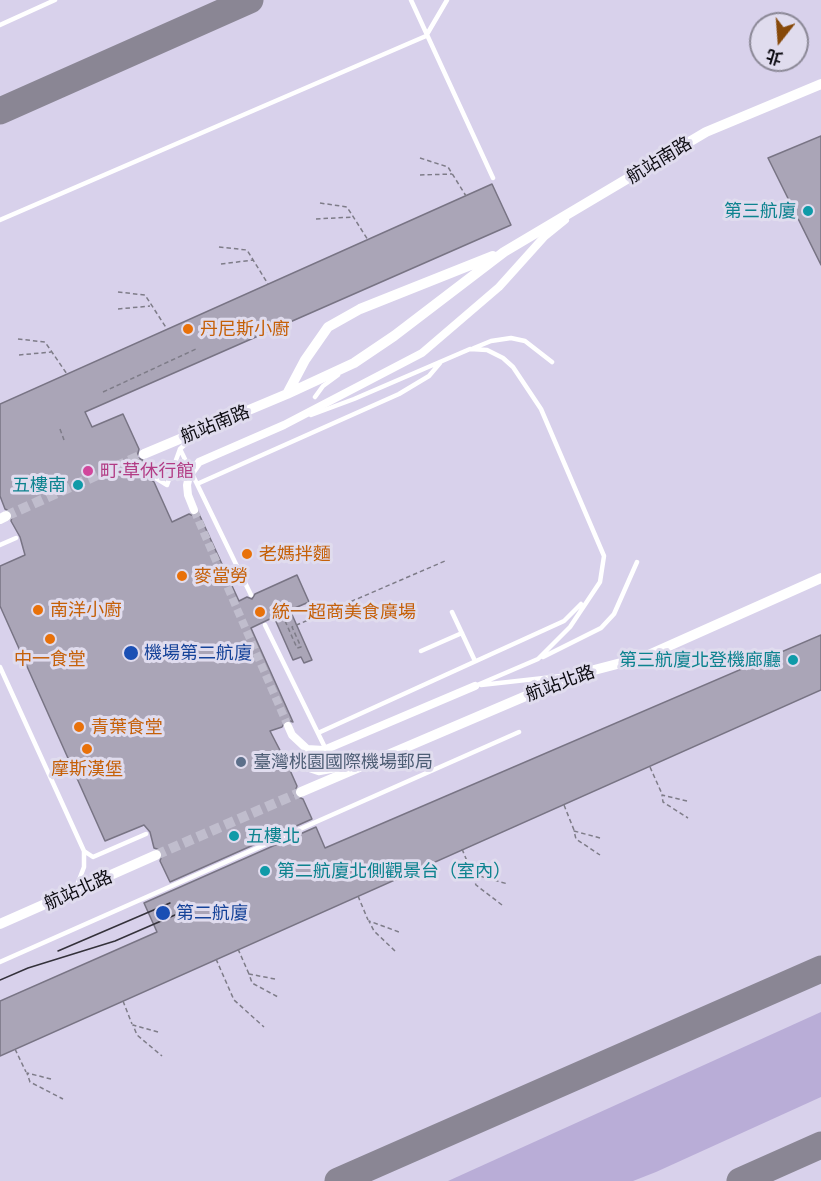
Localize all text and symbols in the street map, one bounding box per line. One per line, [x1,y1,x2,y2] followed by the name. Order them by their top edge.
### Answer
[749,12,809,72] north arrow
[764,46,785,69] text: 北
[623,132,695,188] street label: 航站南路
[724,200,796,222] place label: 第三航廈
[801,204,815,218] marker: 第三航廈
[200,318,290,340] place label: 丹尼斯小廚
[181,322,195,336] marker: 丹尼斯小廚
[178,401,252,447] street label: 航站南路
[100,460,194,482] place label: 町·草休行館
[81,464,95,478] marker: 町·草休行館
[12,474,66,496] place label: 五樓南
[71,478,85,492] marker: 五樓南
[259,543,331,565] place label: 老媽拌麵
[240,547,254,561] marker: 老媽拌麵
[194,565,248,587] place label: 麥當勞
[175,569,189,583] marker: 麥當勞
[50,599,122,621] place label: 南洋小廚
[272,601,416,623] place label: 統一超商美食廣場
[31,603,45,617] marker: 南洋小廚
[253,605,267,619] marker: 統一超商美食廣場
[43,632,57,646] marker: 中一食堂
[144,642,252,664] place label: 機場第二航廈
[122,644,140,662] marker: 機場第二航廈
[14,648,86,670] place label: 中一食堂
[619,649,781,671] place label: 第三航廈北登機廊廳
[786,653,800,667] marker: 第三航廈北登機廊廳
[522,661,598,705] street label: 航站北路
[91,716,163,738] place label: 青葉食堂
[72,720,86,734] marker: 青葉食堂
[80,742,94,756] marker: 摩斯漢堡
[253,751,433,773] place label: 臺灣桃園國際機場郵局
[234,755,248,769] marker: 臺灣桃園國際機場郵局
[51,758,123,780] place label: 摩斯漢堡
[246,825,300,847] place label: 五樓北
[227,829,241,843] marker: 五樓北
[277,860,511,882] place label: 第二航廈北側觀景台（室內）
[258,864,272,878] marker: 第二航廈北側觀景台（室內）
[41,865,115,915] street label: 航站北路
[176,902,248,924] place label: 第二航廈
[154,904,172,922] marker: 第二航廈

